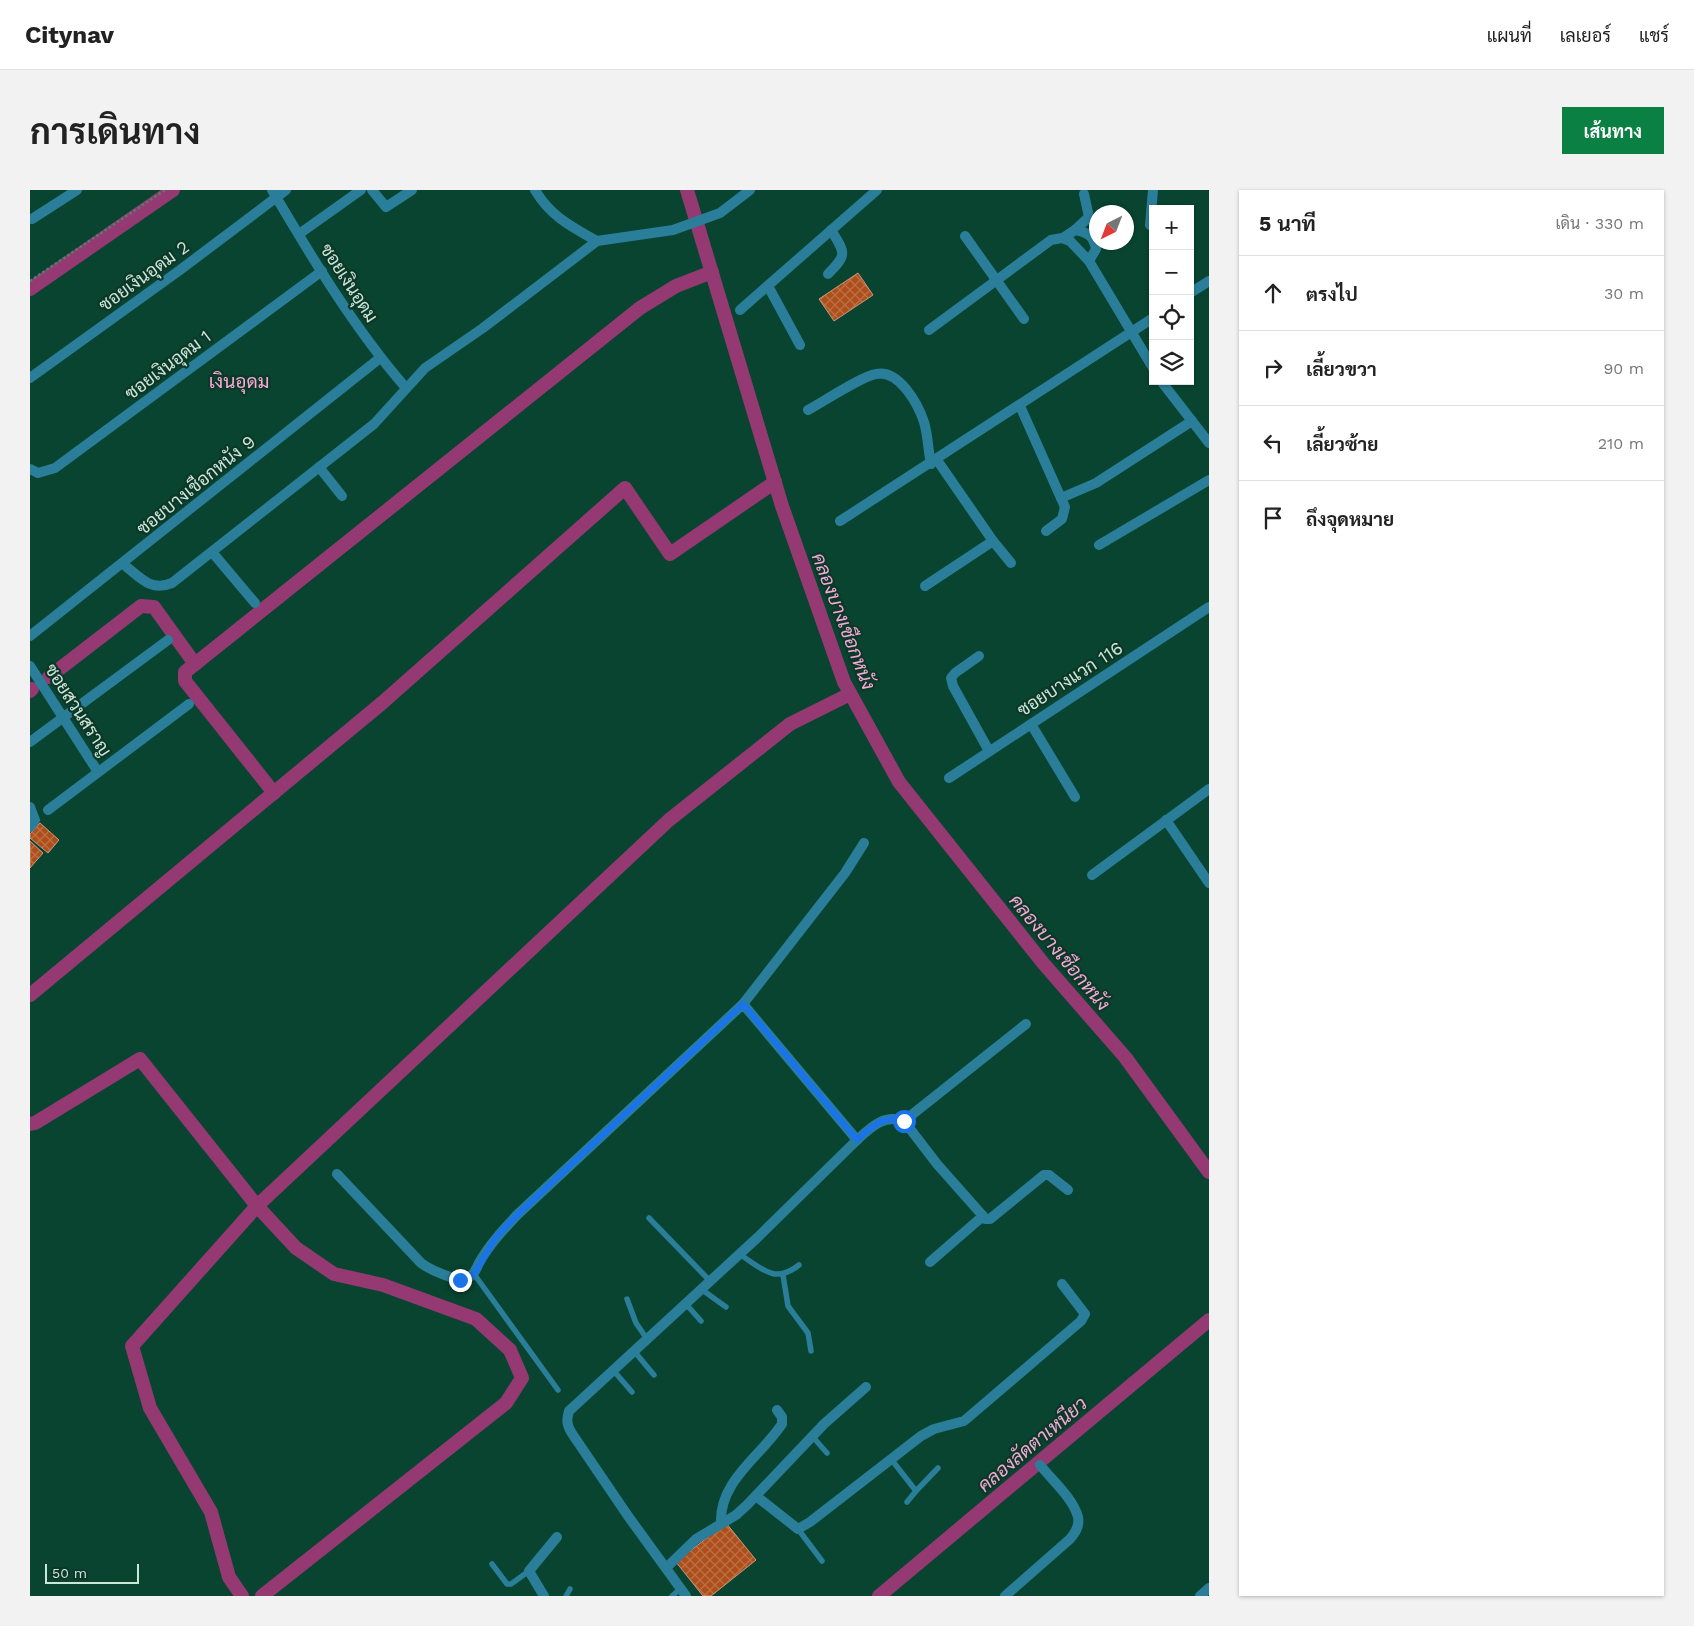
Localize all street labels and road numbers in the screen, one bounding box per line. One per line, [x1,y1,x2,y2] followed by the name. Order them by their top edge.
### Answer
[95,236,194,317] street label: ซอยเงินอุดม 2
[315,239,383,327] street label: ซอยเงินอุดม
[121,325,216,405] street label: ซอยเงินอุดม 1
[132,430,259,539] street label: ซอยบางเชือกหนัง 9
[1013,637,1126,720] street label: ซอยบางแวก 116
[40,660,116,760] street label: ซอยสวนสราญ

